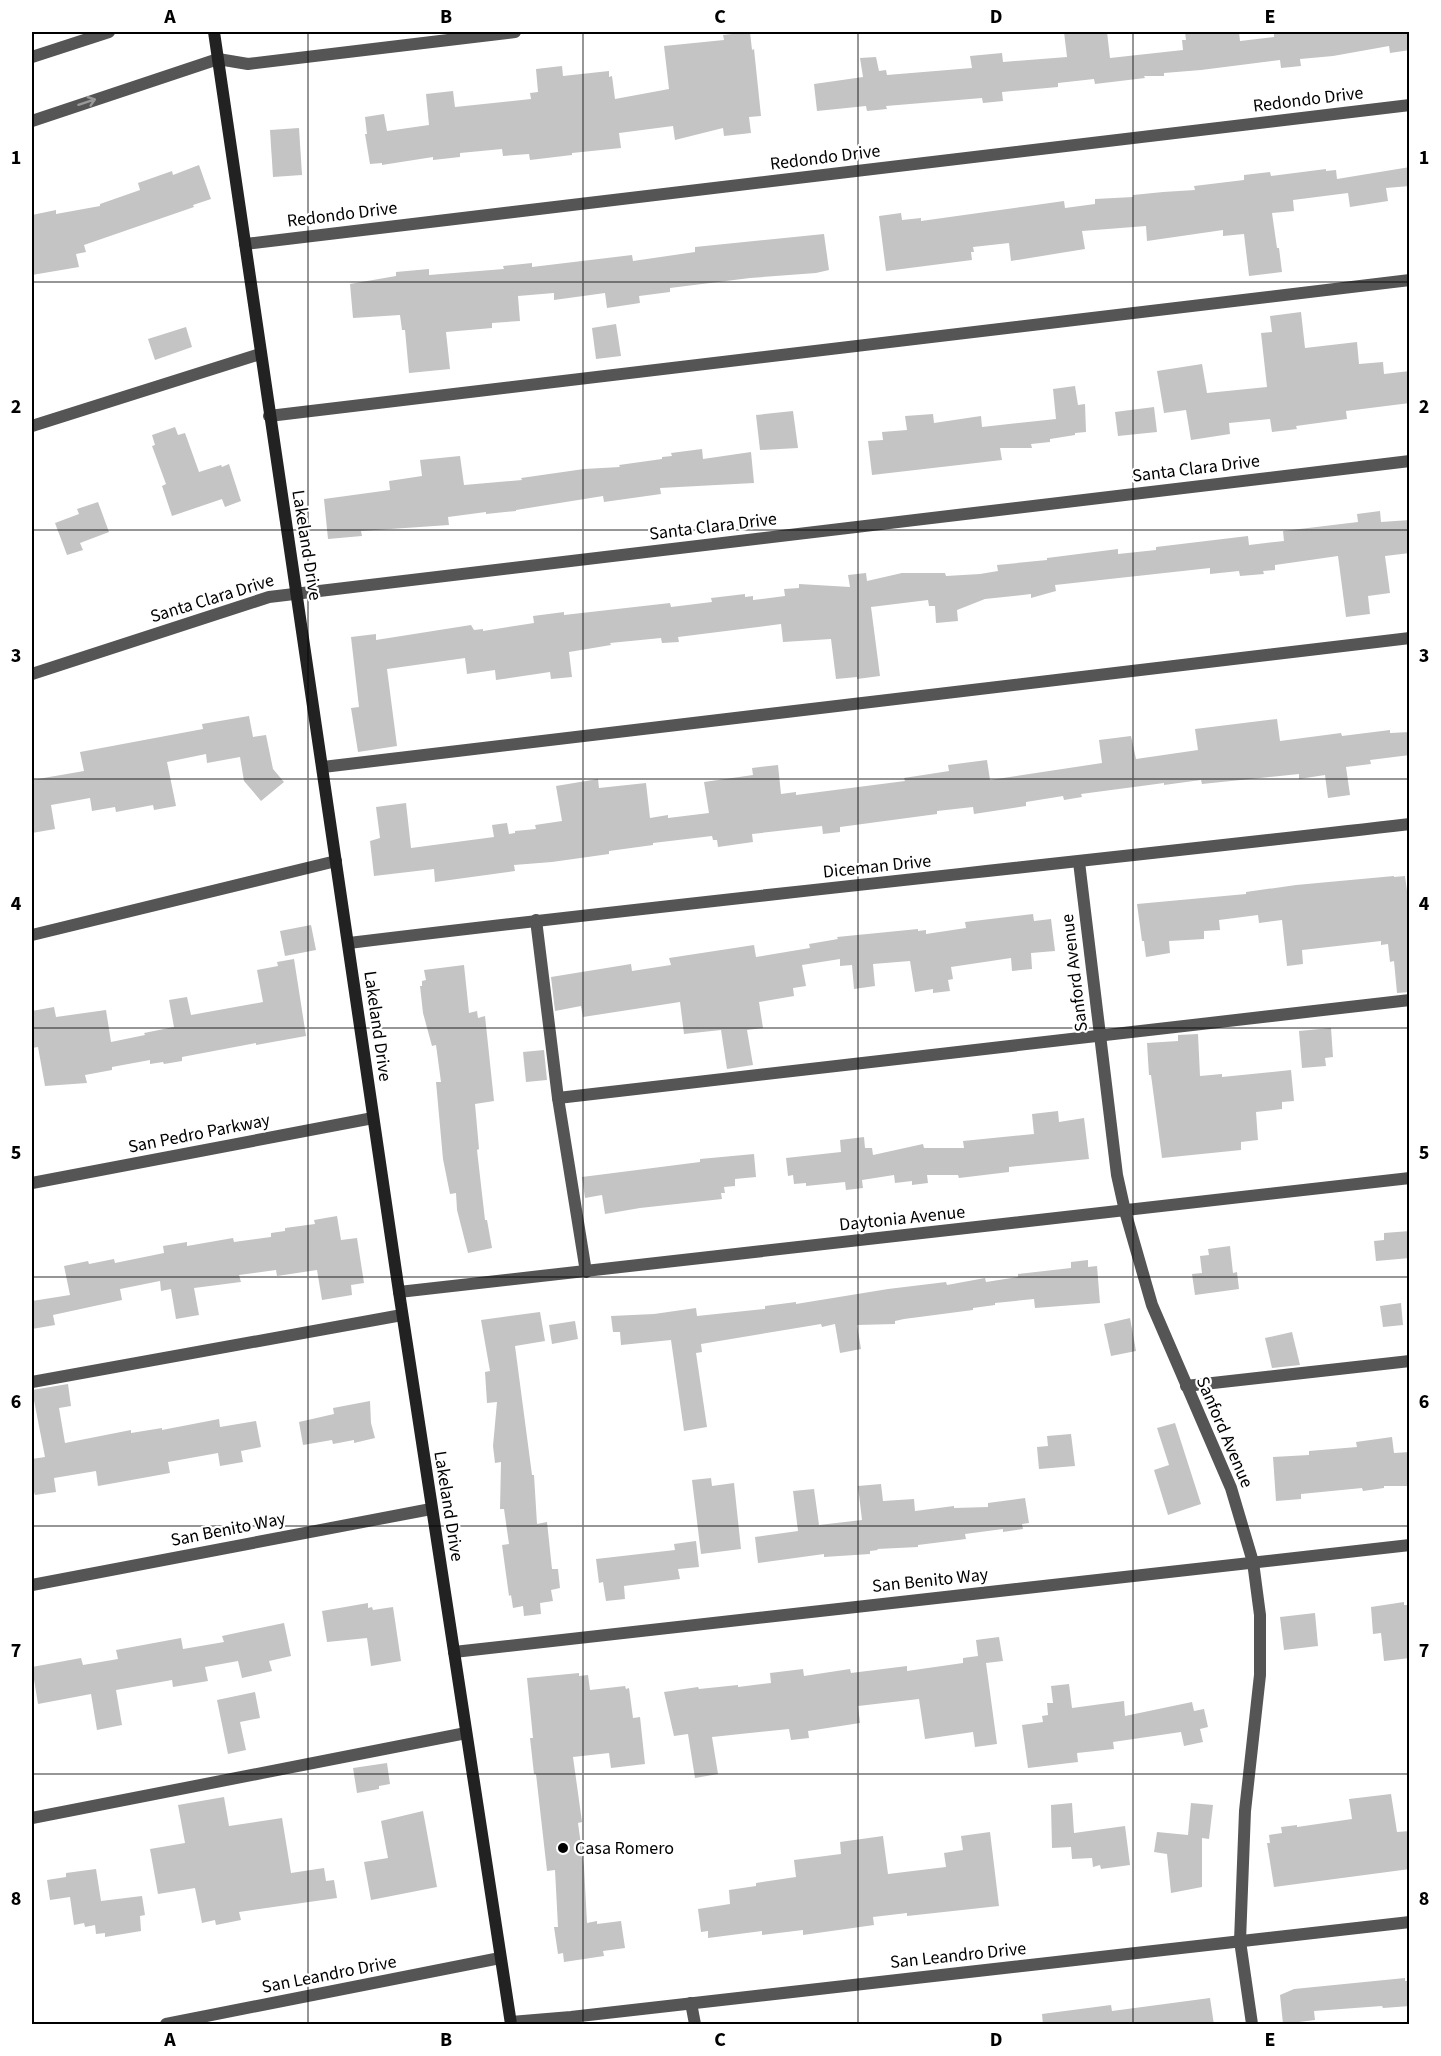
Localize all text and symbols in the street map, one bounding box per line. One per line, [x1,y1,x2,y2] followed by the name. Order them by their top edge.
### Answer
[163,3,176,31] text: A
[440,3,452,31] text: B
[714,3,726,31] text: C
[990,3,1002,31] text: D
[1265,3,1275,31] text: E
[1251,80,1365,119] street label: Redondo Drive
[77,96,96,107] one-way arrow
[768,138,882,177] street label: Redondo Drive
[11,144,21,172] text: 1
[1419,144,1429,172] text: 1
[285,195,399,234] street label: Redondo Drive
[11,393,21,421] text: 2
[1419,393,1429,421] text: 2
[1131,448,1261,489] street label: Santa Clara Drive
[285,488,328,602] street label: Lakeland Drive
[648,506,778,547] street label: Santa Clara Drive
[147,568,277,629] street label: Santa Clara Drive
[11,642,21,670] text: 3
[1419,642,1429,670] text: 3
[822,848,932,885] street label: Diceman Drive
[11,890,22,918] text: 4
[1419,890,1430,918] text: 4
[1055,913,1094,1033] street label: Sanford Avenue
[357,969,398,1083] street label: Lakeland Drive
[126,1107,273,1160] street label: San Pedro Parkway
[11,1139,21,1167] text: 5
[1419,1139,1429,1167] text: 5
[838,1199,966,1238] street label: Daytonia Avenue
[1190,1373,1259,1492] street label: Sanford Avenue
[11,1388,21,1416] text: 6
[1419,1388,1429,1416] text: 6
[427,1449,470,1563] street label: Lakeland Drive
[169,1506,288,1553] street label: San Benito Way
[871,1562,990,1599] street label: San Benito Way
[11,1637,21,1665] text: 7
[1419,1637,1429,1665] text: 7
[575,1836,674,1861] place label: Casa Romero
[556,1841,570,1855] marker: Casa Romero
[11,1885,21,1913] text: 8
[1419,1885,1429,1913] text: 8
[889,1936,1027,1975] street label: San Leandro Drive
[260,1949,399,2000] street label: San Leandro Drive
[163,2026,176,2054] text: A
[440,2026,452,2054] text: B
[714,2026,726,2054] text: C
[990,2026,1002,2054] text: D
[1265,2026,1275,2054] text: E

